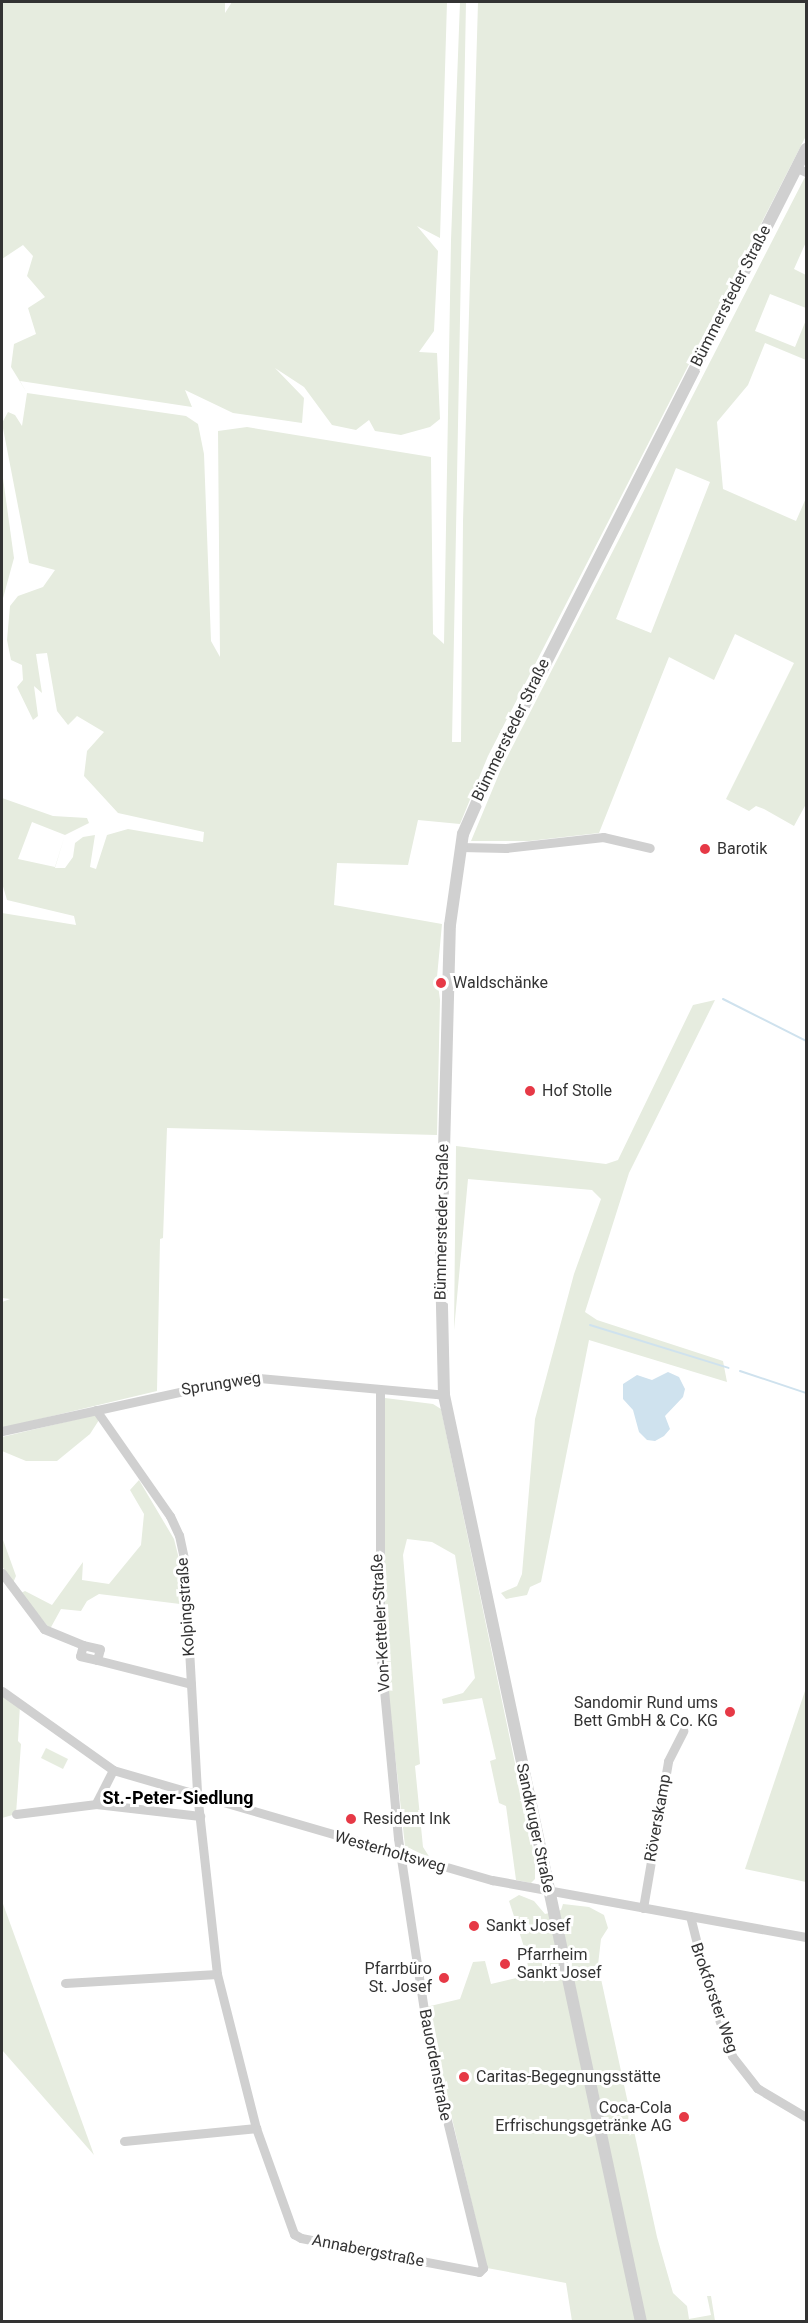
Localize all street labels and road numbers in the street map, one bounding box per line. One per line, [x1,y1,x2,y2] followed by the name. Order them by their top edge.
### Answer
[687,222,775,370] street label: Bümmersteder Straße
[468,656,554,804] street label: Bümmersteder Straße
[431,1144,453,1300] street label: Bümmersteder Straße
[180,1368,262,1400] street label: Sprungweg
[368,1553,394,1693] street label: Von-Ketteler-Straße
[173,1557,199,1657] street label: Kolpingstraße
[512,1762,558,1894] street label: Sandkruger Straße
[641,1773,675,1863] street label: Röverskamp
[332,1827,448,1877] street label: Westerholtsweg
[686,1940,742,2056] street label: Brokforster Weg
[415,2007,455,2123] street label: Bauordenstraße
[310,2231,426,2271] street label: Annabergstraße

